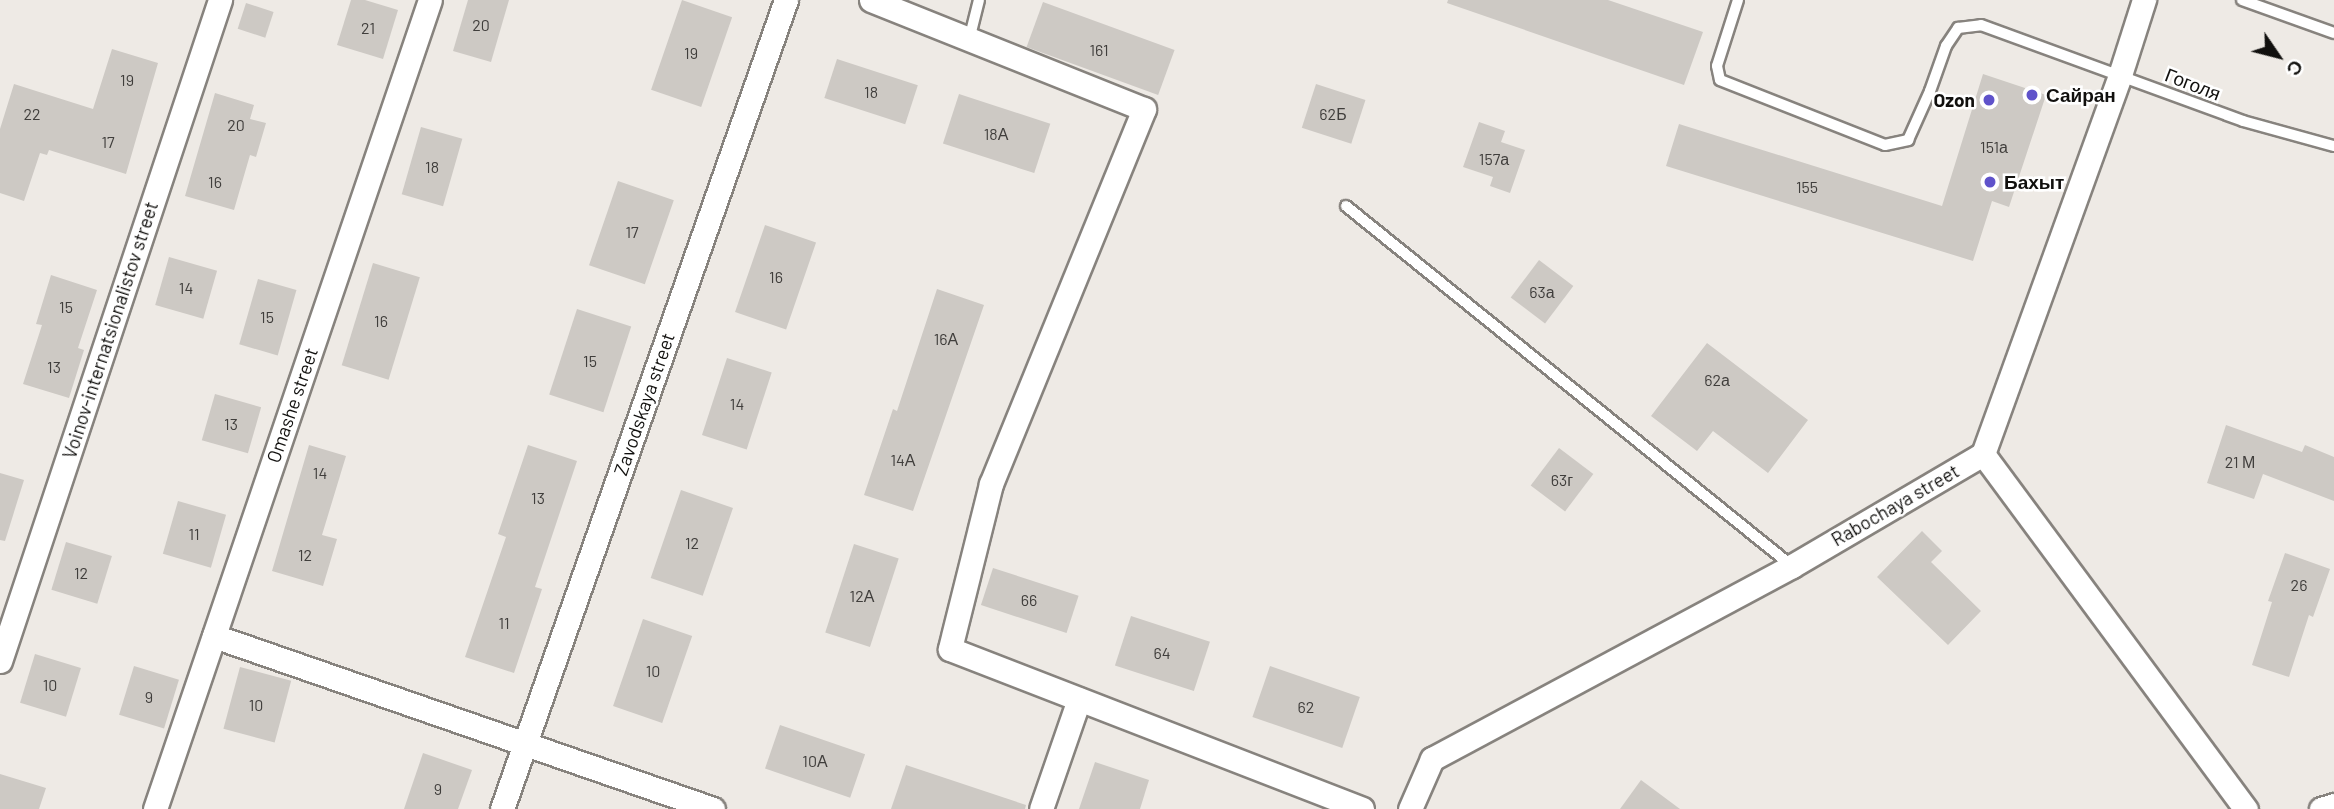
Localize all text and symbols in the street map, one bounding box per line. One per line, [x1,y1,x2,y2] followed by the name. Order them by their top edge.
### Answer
[472,15,490,35] house number: 20
[361,18,375,38] house number: 21
[2243,21,2313,91] north arrow
[1089,40,1109,60] house number: 161
[684,43,698,63] house number: 19
[2282,56,2309,81] text: С
[2162,63,2224,105] street label: Гоголя
[120,70,134,90] house number: 19
[864,82,878,102] house number: 18
[2046,84,2116,106] place label: Сайран
[2024,87,2040,103] marker: Сайран
[1933,89,1975,111] place label: Ozon
[1981,92,1997,108] marker: Ozon
[23,104,41,124] house number: 22
[1319,104,1347,124] house number: 62Б
[227,115,245,135] house number: 20
[984,124,1008,144] house number: 18А
[101,132,115,152] house number: 17
[1980,137,2008,157] house number: 151а
[1479,149,1509,169] house number: 157а
[425,157,439,177] house number: 18
[2004,171,2064,193] place label: Бахыт
[208,172,222,192] house number: 16
[1982,174,1998,190] marker: Бахыт
[1796,177,1818,197] house number: 155
[58,198,162,462] street label: Voinov-internatsionalistov street
[625,222,639,242] house number: 17
[769,267,783,287] house number: 16
[179,278,193,298] house number: 14
[1529,282,1555,302] house number: 63а
[59,297,73,317] house number: 15
[260,307,274,327] house number: 15
[374,311,388,331] house number: 16
[934,329,958,349] house number: 16А
[609,330,679,478] street label: Zavodskaya street
[262,344,322,466] street label: Omashe street
[583,351,597,371] house number: 15
[47,357,61,377] house number: 13
[1704,370,1730,390] house number: 62а
[730,394,744,414] house number: 14
[224,414,238,434] house number: 13
[890,450,916,470] house number: 14А
[2225,452,2255,472] house number: 21 М
[1827,459,1963,551] street label: Rabochaya street
[313,463,327,483] house number: 14
[1551,470,1573,490] house number: 63г
[531,488,545,508] house number: 13
[188,524,200,544] house number: 11
[685,533,699,553] house number: 12
[298,545,312,565] house number: 12
[74,563,88,583] house number: 12
[2291,575,2307,595] house number: 26
[850,586,874,606] house number: 12А
[1021,590,1037,610] house number: 66
[498,613,510,633] house number: 11
[1153,643,1171,663] house number: 64
[646,661,660,681] house number: 10
[43,675,57,695] house number: 10
[145,687,153,707] house number: 9
[249,695,263,715] house number: 10
[1298,697,1314,717] house number: 62
[802,751,828,771] house number: 10А
[434,779,442,799] house number: 9

